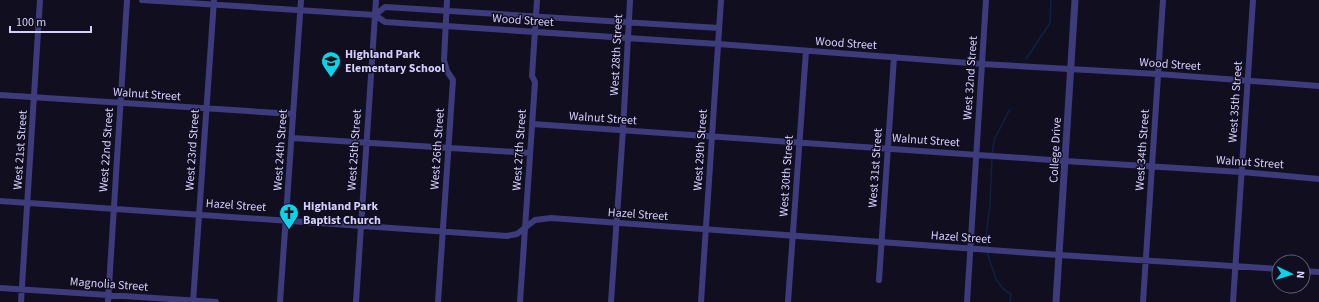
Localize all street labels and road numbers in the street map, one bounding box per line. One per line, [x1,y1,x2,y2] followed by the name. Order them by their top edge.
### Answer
[492,10,554,31] street label: Wood Street
[606,14,627,96] street label: West 28th Street
[815,33,877,54] street label: Wood Street
[959,35,982,121] street label: West 32nd Street
[1139,54,1201,75] street label: Wood Street
[1224,61,1247,143] street label: West 35th Street
[112,84,181,105] street label: Walnut Street
[95,107,118,193] street label: West 22nd Street
[426,108,449,190] street label: West 26th Street
[568,108,637,129] street label: Walnut Street
[181,109,204,191] street label: West 23rd Street
[269,109,292,191] street label: West 24th Street
[343,109,366,191] street label: West 25th Street
[508,109,531,191] street label: West 27th Street
[689,109,712,191] street label: West 29th Street
[1131,109,1154,191] street label: West 34th Street
[9,110,32,190] street label: West 21st Street
[1045,117,1066,183] street label: College Drive
[864,128,887,208] street label: West 31st Street
[891,130,960,151] street label: Walnut Street
[775,135,798,217] street label: West 30th Street
[1215,152,1284,173] street label: Walnut Street
[205,195,267,216] street label: Hazel Street
[607,204,669,225] street label: Hazel Street
[930,227,992,248] street label: Hazel Street
[69,273,149,296] street label: Magnolia Street

